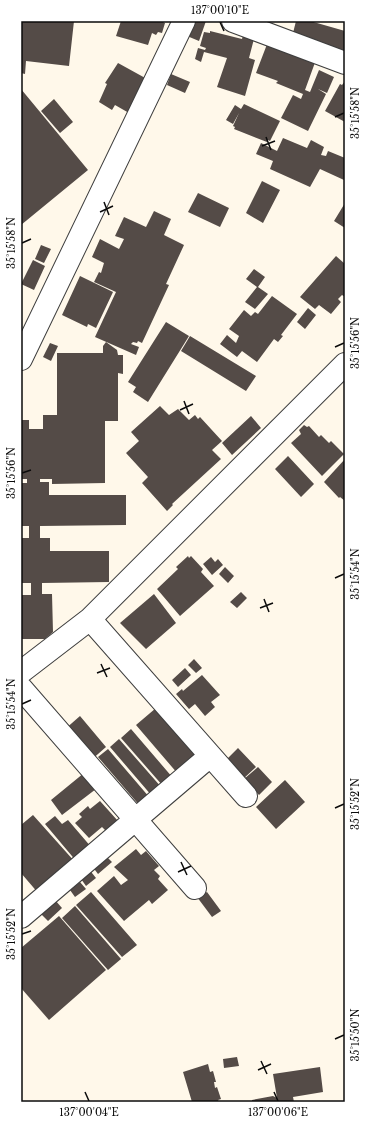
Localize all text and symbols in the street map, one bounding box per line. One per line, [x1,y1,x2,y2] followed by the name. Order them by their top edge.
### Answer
[191,4,249,17] text: 137°00'10"E
[349,87,362,139] text: 35°15'58"N
[5,217,18,269] text: 35°15'58"N
[349,317,362,369] text: 35°15'56"N
[5,447,18,499] text: 35°15'56"N
[349,548,362,600] text: 35°15'54"N
[5,678,18,730] text: 35°15'54"N
[349,778,362,830] text: 35°15'52"N
[5,908,18,960] text: 35°15'52"N
[349,1009,362,1061] text: 35°15'50"N
[59,1106,119,1119] text: 137°00'04"E
[248,1106,308,1119] text: 137°00'06"E

